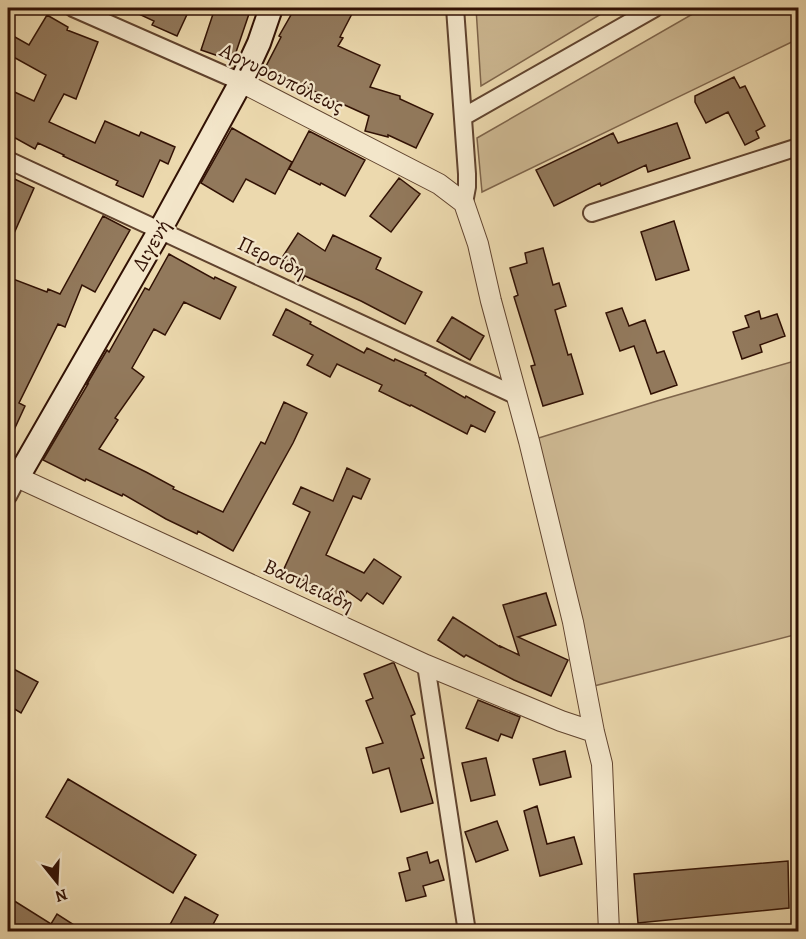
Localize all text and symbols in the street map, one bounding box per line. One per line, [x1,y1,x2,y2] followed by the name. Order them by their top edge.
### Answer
[215,36,348,120] street label: Αργυρουπόλεως
[125,214,177,276] street label: Διγενή
[233,229,311,285] street label: Περσίδη
[259,552,359,618] street label: Βασιλειάδη
[27,852,87,912] north arrow
[52,883,70,908] text: N

